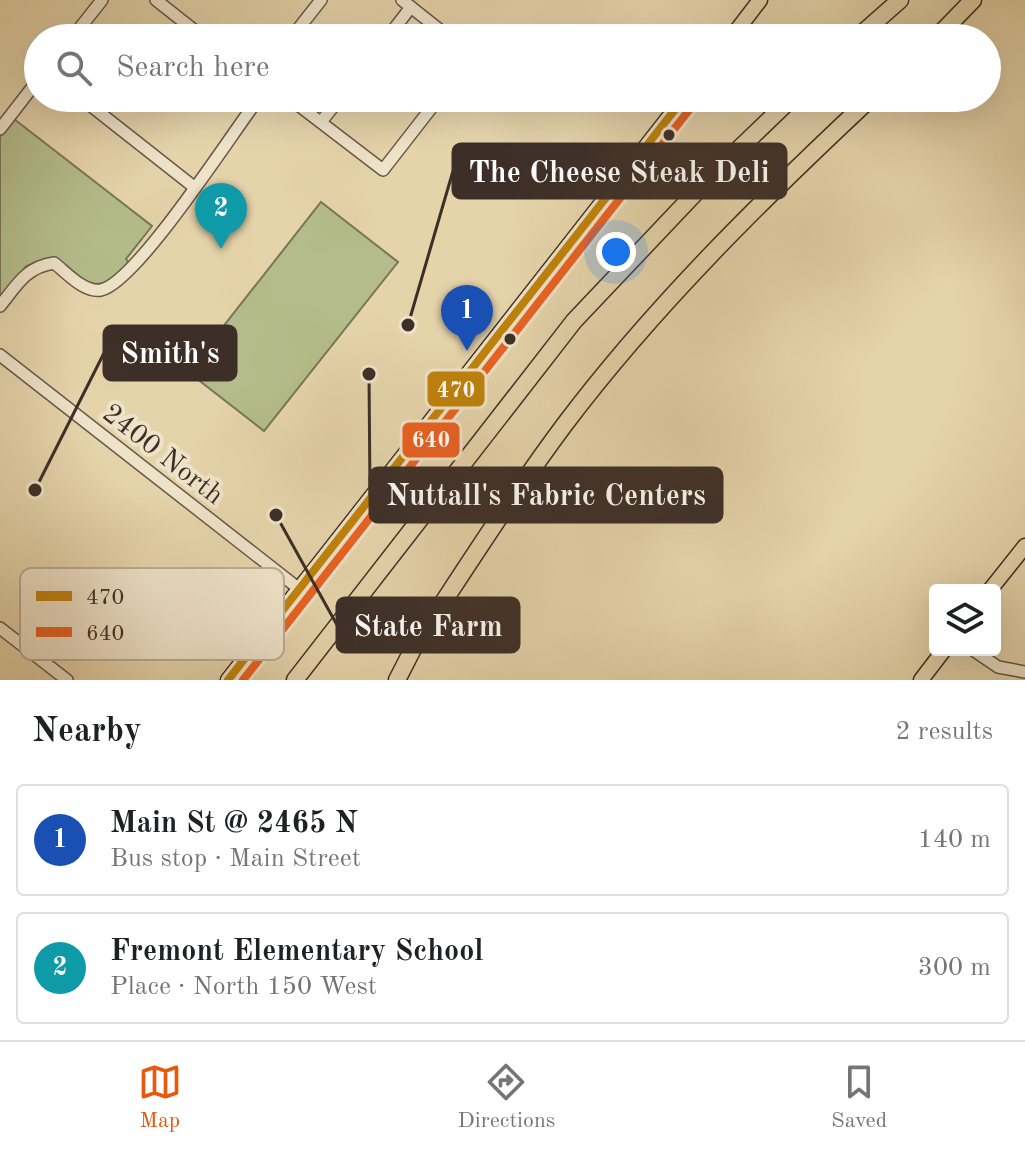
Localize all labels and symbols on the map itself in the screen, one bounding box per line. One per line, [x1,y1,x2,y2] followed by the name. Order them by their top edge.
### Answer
[661,127,677,143] unlabelled marker
[453,144,786,198] callout: The Cheese Steak Deli
[468,159,770,189] text: The Cheese Steak Deli
[195,183,247,249] pin: 2
[596,232,636,272] your location
[441,285,493,351] pin: 1
[104,326,236,380] callout: Smith's
[502,331,518,347] unlabelled marker
[120,340,220,370] text: Smith's
[426,370,486,408] line badge: 470
[437,380,475,402] text: 470
[96,400,228,511] street label: 2400 North
[401,421,461,459] line badge: 640
[412,430,450,452] text: 640
[370,468,722,522] callout: Nuttall's Fabric Centers
[386,482,706,512] text: Nuttall's Fabric Centers
[20,568,284,660] legend
[86,587,124,609] text: 470
[337,598,519,652] callout: State Farm
[353,613,503,643] text: State Farm
[86,623,124,645] text: 640

